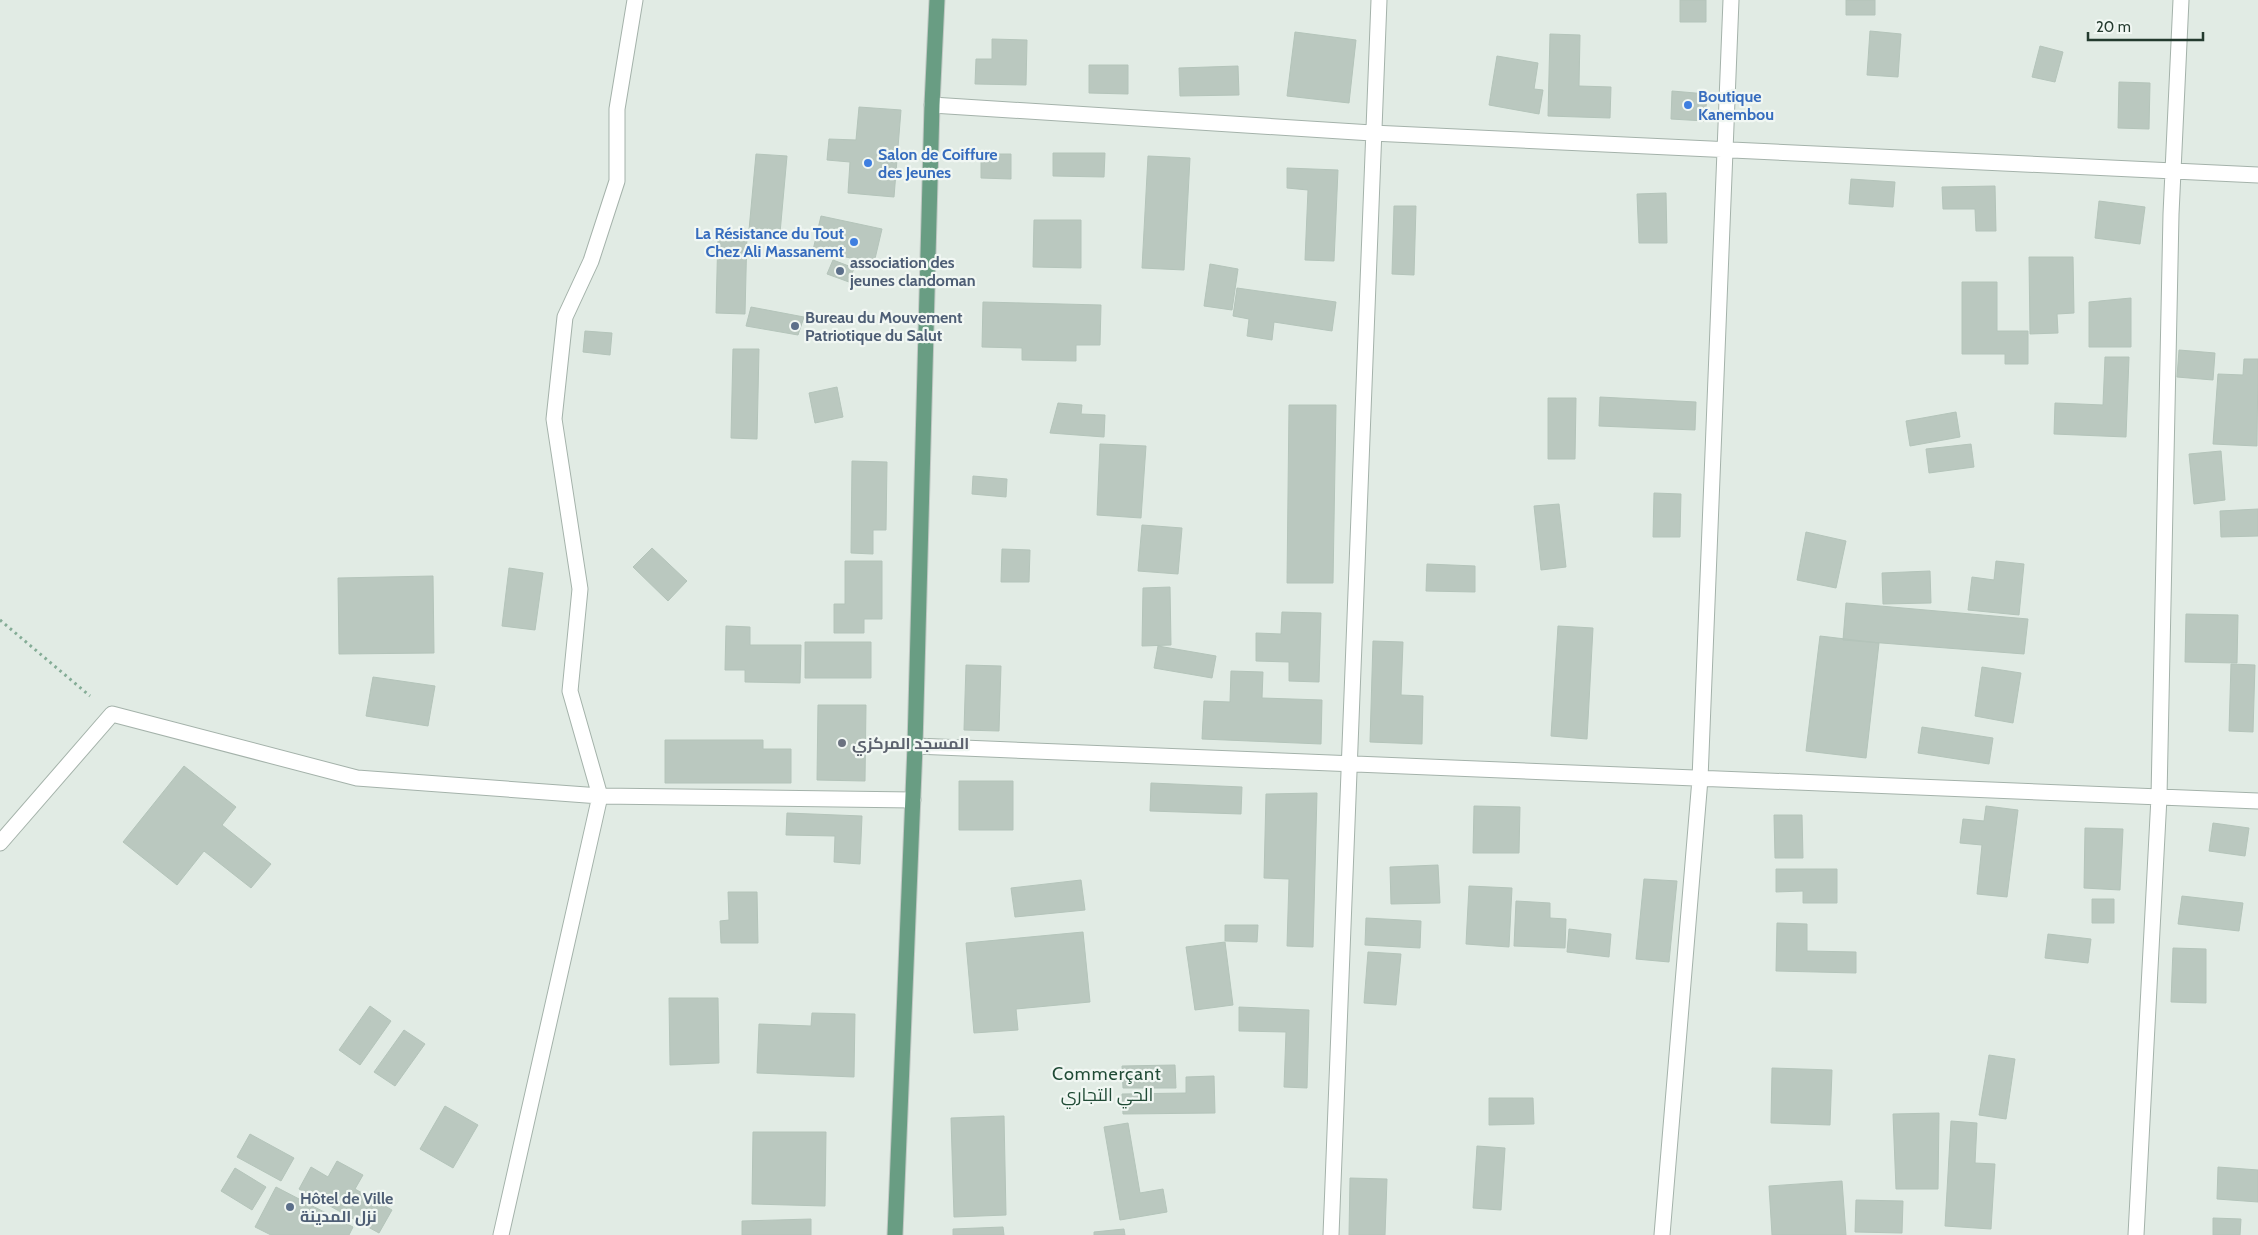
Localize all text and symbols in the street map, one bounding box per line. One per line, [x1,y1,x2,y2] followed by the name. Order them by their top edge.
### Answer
[2088,10,2203,42] scale bar
[2096,18,2131,36] text: 20 m
[1698,87,1774,124] place label: Boutique Kanembou
[1682,99,1694,111] marker: Boutique Kanembou
[878,145,998,182] place label: Salon de Coiffure des Jeunes
[862,157,874,169] marker: Salon de Coiffure des Jeunes
[695,224,844,261] place label: La Résistance du Tout Chez Ali Massanemt
[848,236,860,248] marker: La Résistance du Tout Chez Ali Massanemt
[849,253,976,290] place label: association des jeunes clandoman
[834,265,846,277] marker: association des jeunes clandoman
[805,308,963,345] place label: Bureau du Mouvement Patriotique du Salut
[789,320,801,332] marker: Bureau du Mouvement Patriotique du Salut
[852,734,969,756] place label: المسجد المركزي
[836,737,848,749] marker: المسجد المركزي
[1052,1063,1162,1109] district label: Commerçant الحي التجاري
[300,1189,393,1226] place label: Hôtel de Ville نزل المدينة
[284,1201,296,1213] marker: Hôtel de Ville نزل المدينة

